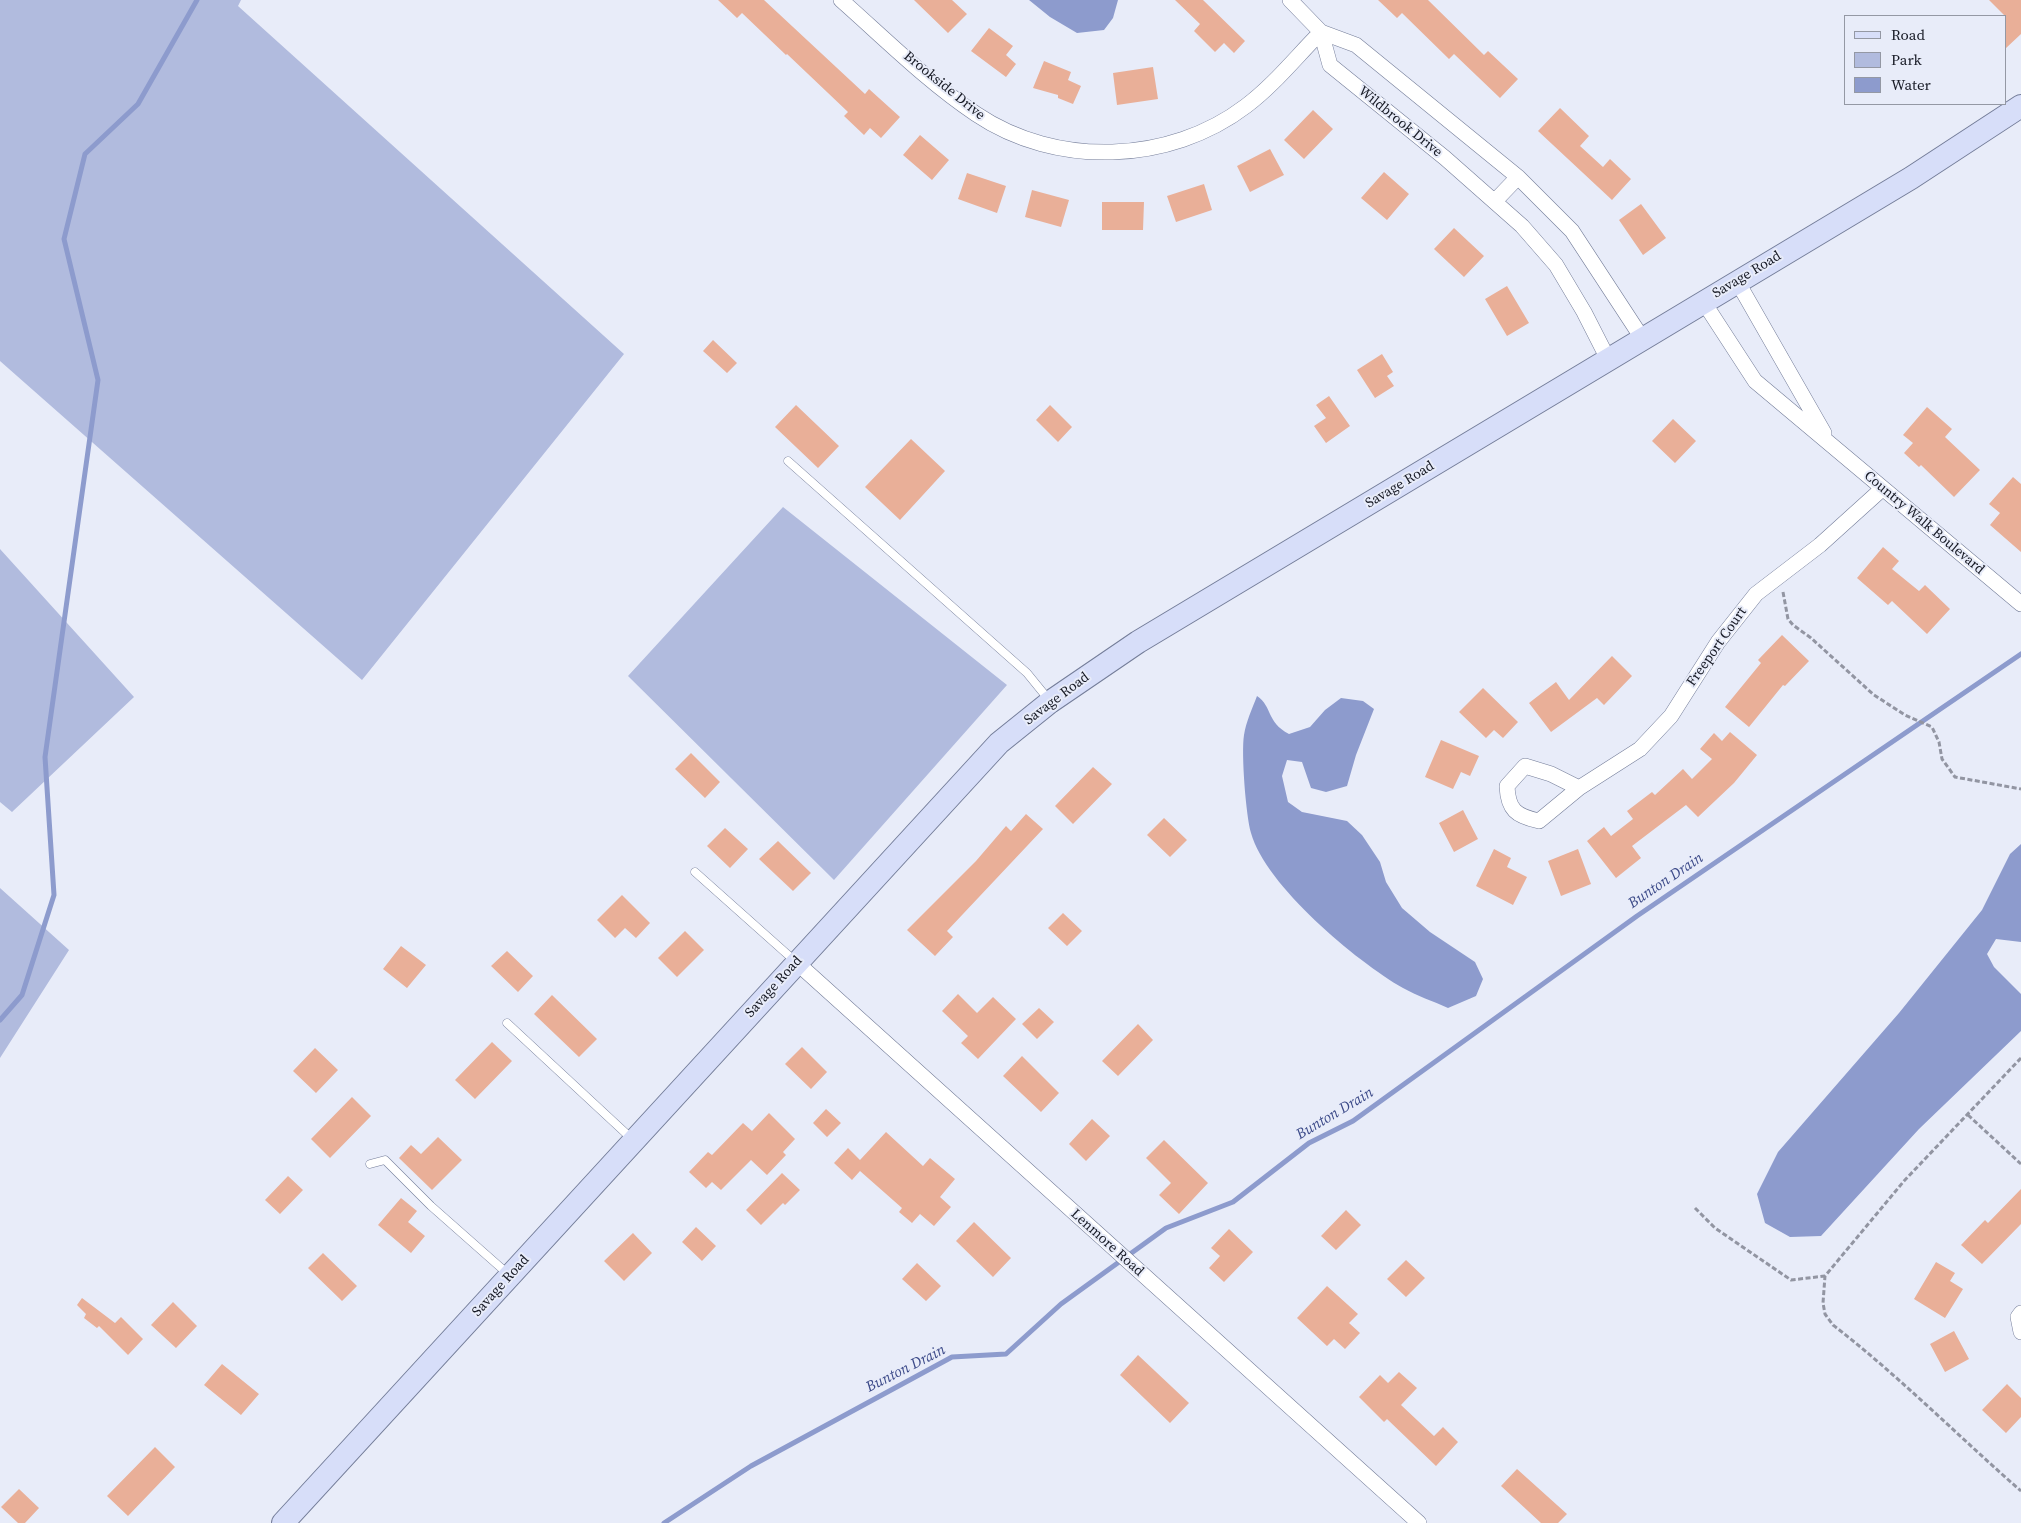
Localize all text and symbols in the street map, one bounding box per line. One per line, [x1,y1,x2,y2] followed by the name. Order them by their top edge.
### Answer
[1844,15,2006,105] legend
[1891,24,1925,45] text: Road
[900,48,988,124] street label: Brookside Drive
[1891,49,1922,70] text: Park
[1891,74,1931,95] text: Water
[1355,83,1445,161] street label: Wildbrook Drive
[1710,248,1784,302] street label: Savage Road
[1363,458,1437,512] street label: Savage Road
[1860,468,1988,578] street label: Country Walk Boulevard
[1683,604,1751,690] street label: Freeport Court
[1021,669,1093,729] street label: Savage Road
[1625,849,1707,913] water label: Bunton Drain
[742,953,806,1021] street label: Savage Road
[1293,1084,1377,1144] water label: Bunton Drain
[1067,1206,1147,1280] street label: Lenmore Road
[469,1252,533,1320] street label: Savage Road
[863,1341,949,1397] water label: Bunton Drain

